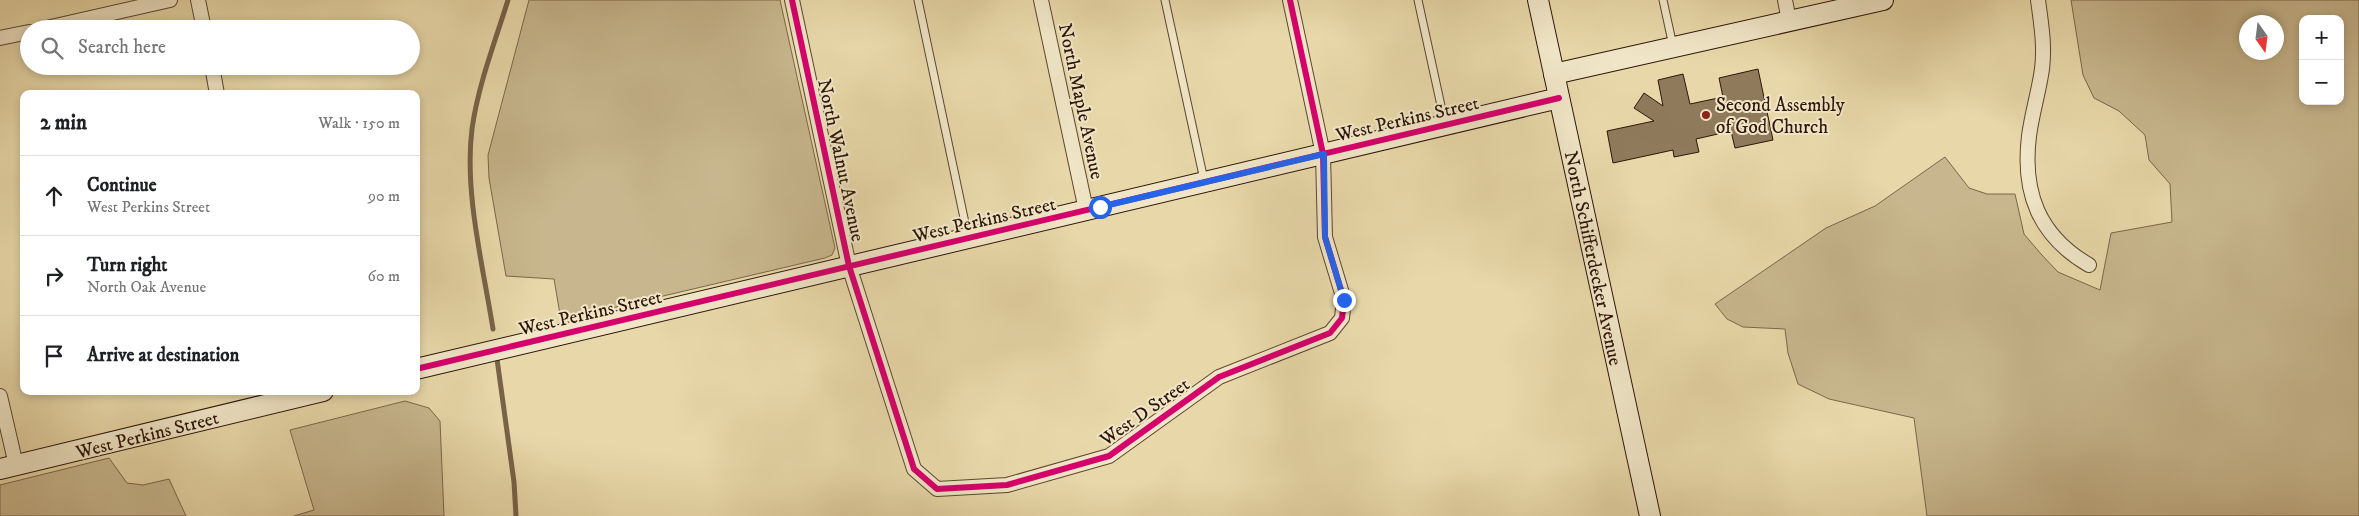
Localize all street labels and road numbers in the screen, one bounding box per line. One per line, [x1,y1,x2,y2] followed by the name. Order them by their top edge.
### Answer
[1053,21,1108,182] street label: North Maple Avenue
[812,77,869,244] street label: North Walnut Avenue
[1333,92,1481,147] street label: West Perkins Street
[1559,149,1627,368] street label: North Schifferdecker Avenue
[910,193,1058,248] street label: West Perkins Street
[516,286,664,341] street label: West Perkins Street
[1095,373,1194,452] street label: West D Street
[73,407,221,465] street label: West Perkins Street

